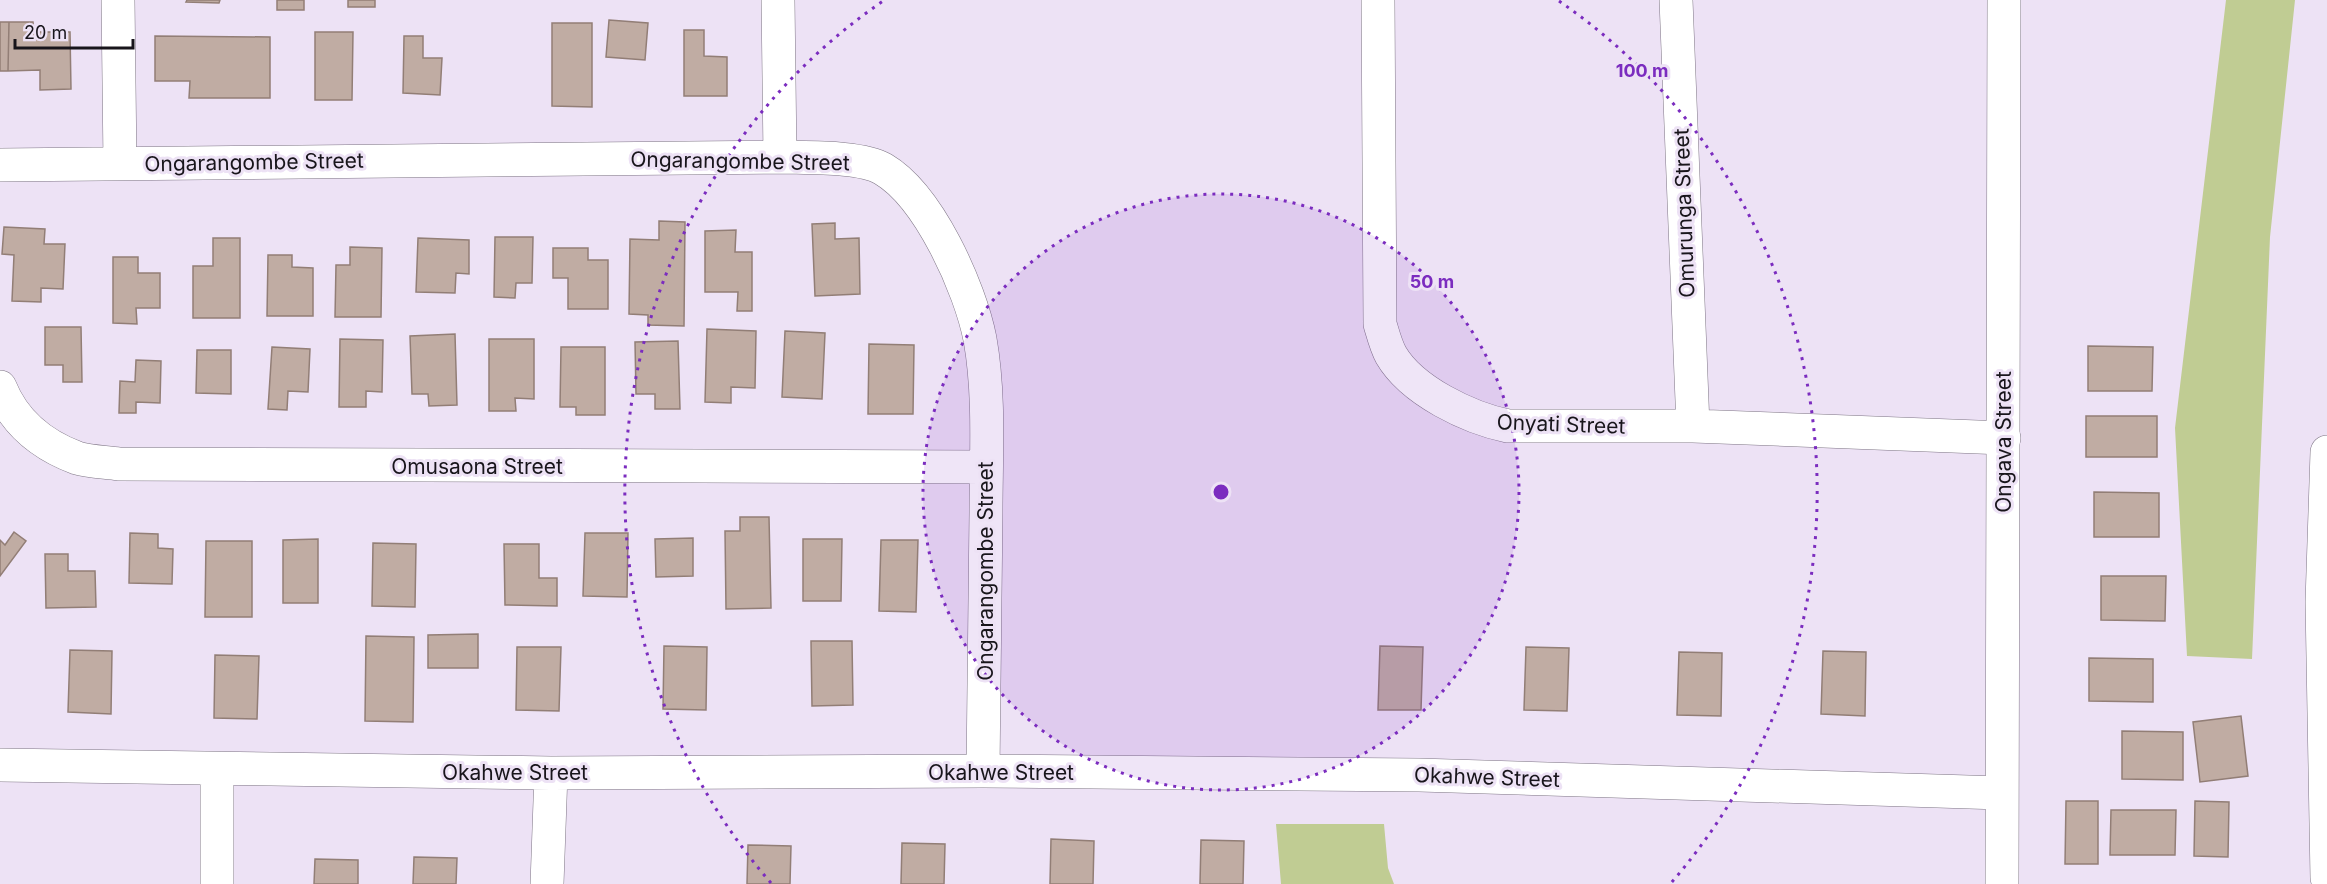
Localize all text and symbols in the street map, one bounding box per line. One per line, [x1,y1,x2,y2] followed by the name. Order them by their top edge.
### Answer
[15,12,134,50] scale bar
[24,22,67,43] text: 20 m
[1616,60,1668,81] text: 100 m
[1669,128,1699,298] street label: Omurunga Street
[630,147,850,175] street label: Ongarangombe Street
[144,148,364,176] street label: Ongarangombe Street
[1410,271,1454,292] text: 50 m
[1991,371,2016,513] street label: Ongava Street
[1496,409,1626,439] street label: Onyati Street
[391,454,563,479] street label: Omusaona Street
[973,461,998,681] street label: Ongarangombe Street
[1211,482,1231,502] centre of rings
[442,760,588,785] street label: Okahwe Street
[928,760,1074,785] street label: Okahwe Street
[1414,762,1561,792] street label: Okahwe Street

